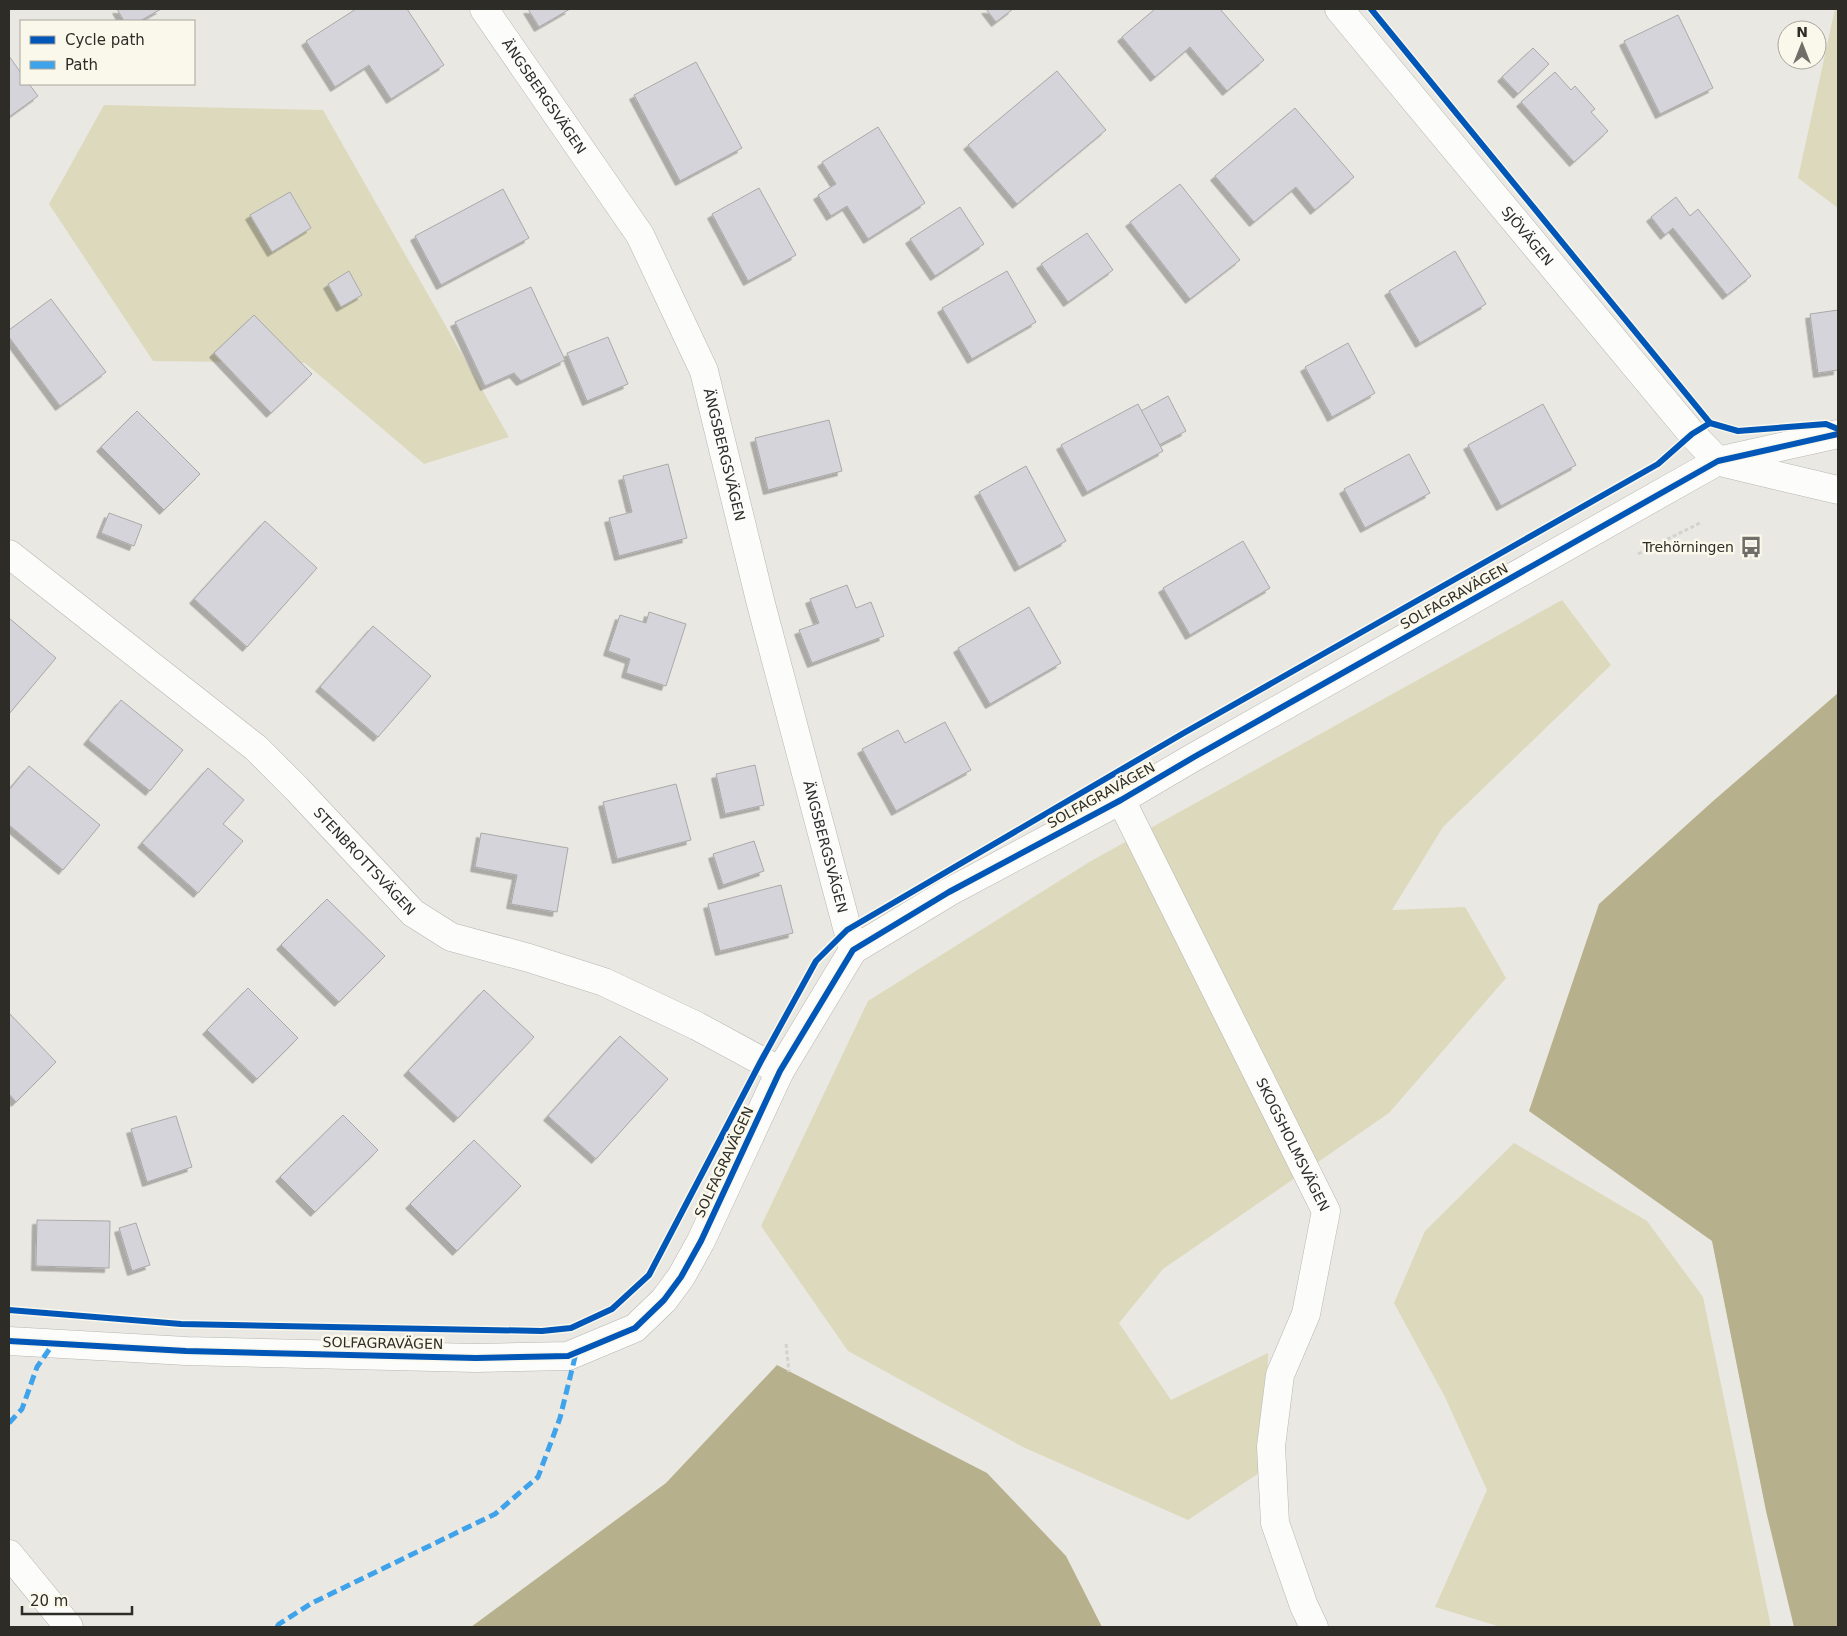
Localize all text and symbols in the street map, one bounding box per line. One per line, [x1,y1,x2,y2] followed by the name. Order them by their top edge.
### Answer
[20,20,195,85] legend
[1777,20,1827,70] north arrow
[1796,24,1808,40] text: N
[65,31,145,49] text: Cycle path
[499,35,589,157] street label: ÄNGSBERGSVÄGEN
[65,56,98,74] text: Path
[1498,203,1557,269] street label: SJÖVÄGEN
[701,386,748,523] street label: ÄNGSBERGSVÄGEN
[1738,534,1764,560] bus stop icon: Trehörningen
[1641,539,1734,555] place label: Trehörningen
[1397,559,1511,632] street label: SOLFAGRAVÄGEN
[1044,758,1158,831] street label: SOLFAGRAVÄGEN
[800,779,851,915] street label: ÄNGSBERGSVÄGEN
[311,804,419,918] street label: STENBROTTSVÄGEN
[1253,1075,1333,1214] street label: SKOGSHOLMSVÄGEN
[690,1104,757,1220] street label: SOLFAGRAVÄGEN
[323,1333,443,1352] street label: SOLFAGRAVÄGEN
[22,1584,132,1616] scale bar
[30,1592,68,1610] text: 20 m

